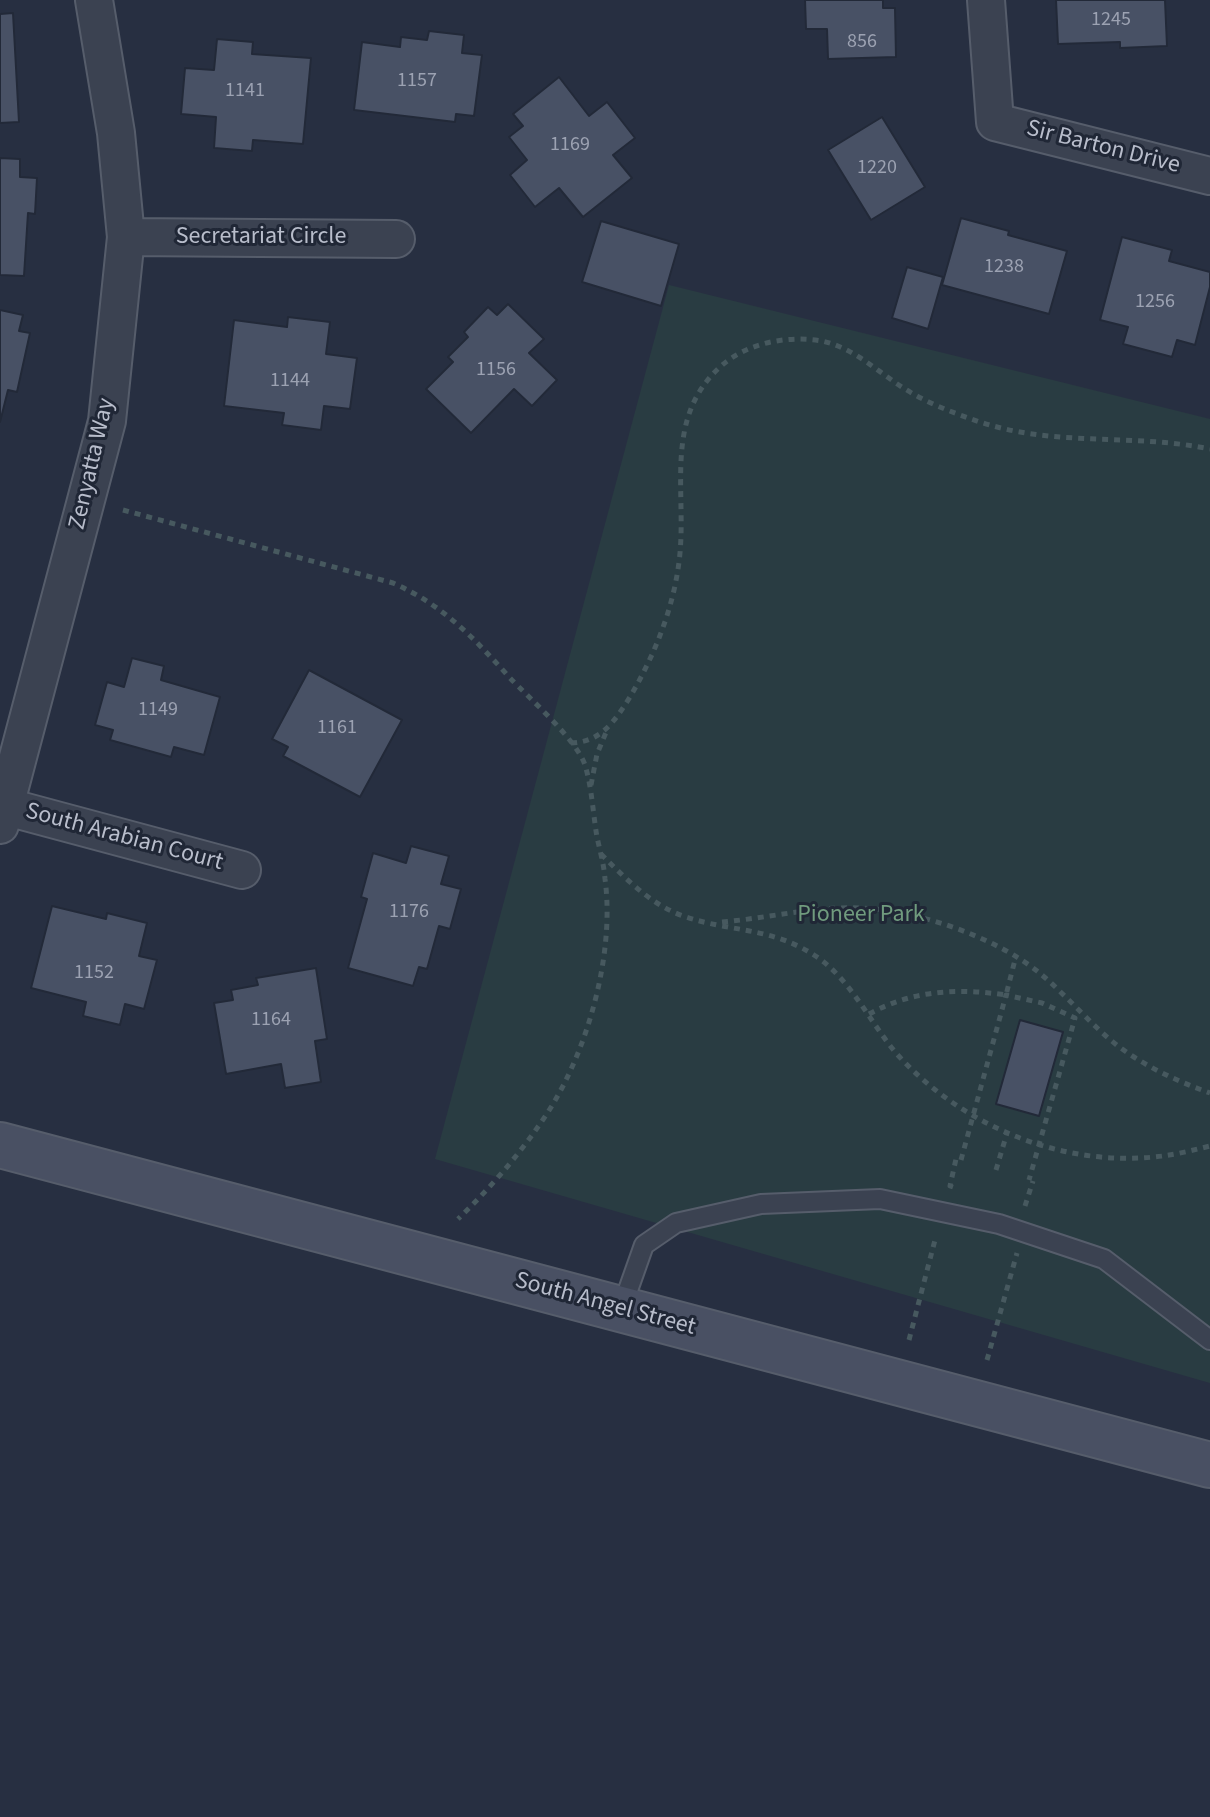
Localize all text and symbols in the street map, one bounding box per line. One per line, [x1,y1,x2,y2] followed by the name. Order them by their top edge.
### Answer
[1091,9,1131,33] house number: 1245
[847,31,877,55] house number: 856
[397,70,437,94] house number: 1157
[225,80,265,104] house number: 1141
[1023,115,1183,181] street label: Sir Barton Drive
[550,134,590,158] house number: 1169
[857,157,897,181] house number: 1220
[176,224,346,252] street label: Secretariat Circle
[984,256,1024,280] house number: 1238
[1135,291,1175,315] house number: 1256
[476,359,516,383] house number: 1156
[270,370,310,394] house number: 1144
[64,396,122,532] street label: Zenyatta Way
[138,699,178,723] house number: 1149
[317,717,357,741] house number: 1161
[22,798,226,878] street label: South Arabian Court
[389,901,429,925] house number: 1176
[797,902,925,930] park label: Pioneer Park
[74,962,114,986] house number: 1152
[251,1009,291,1033] house number: 1164
[512,1267,698,1343] street label: South Angel Street

